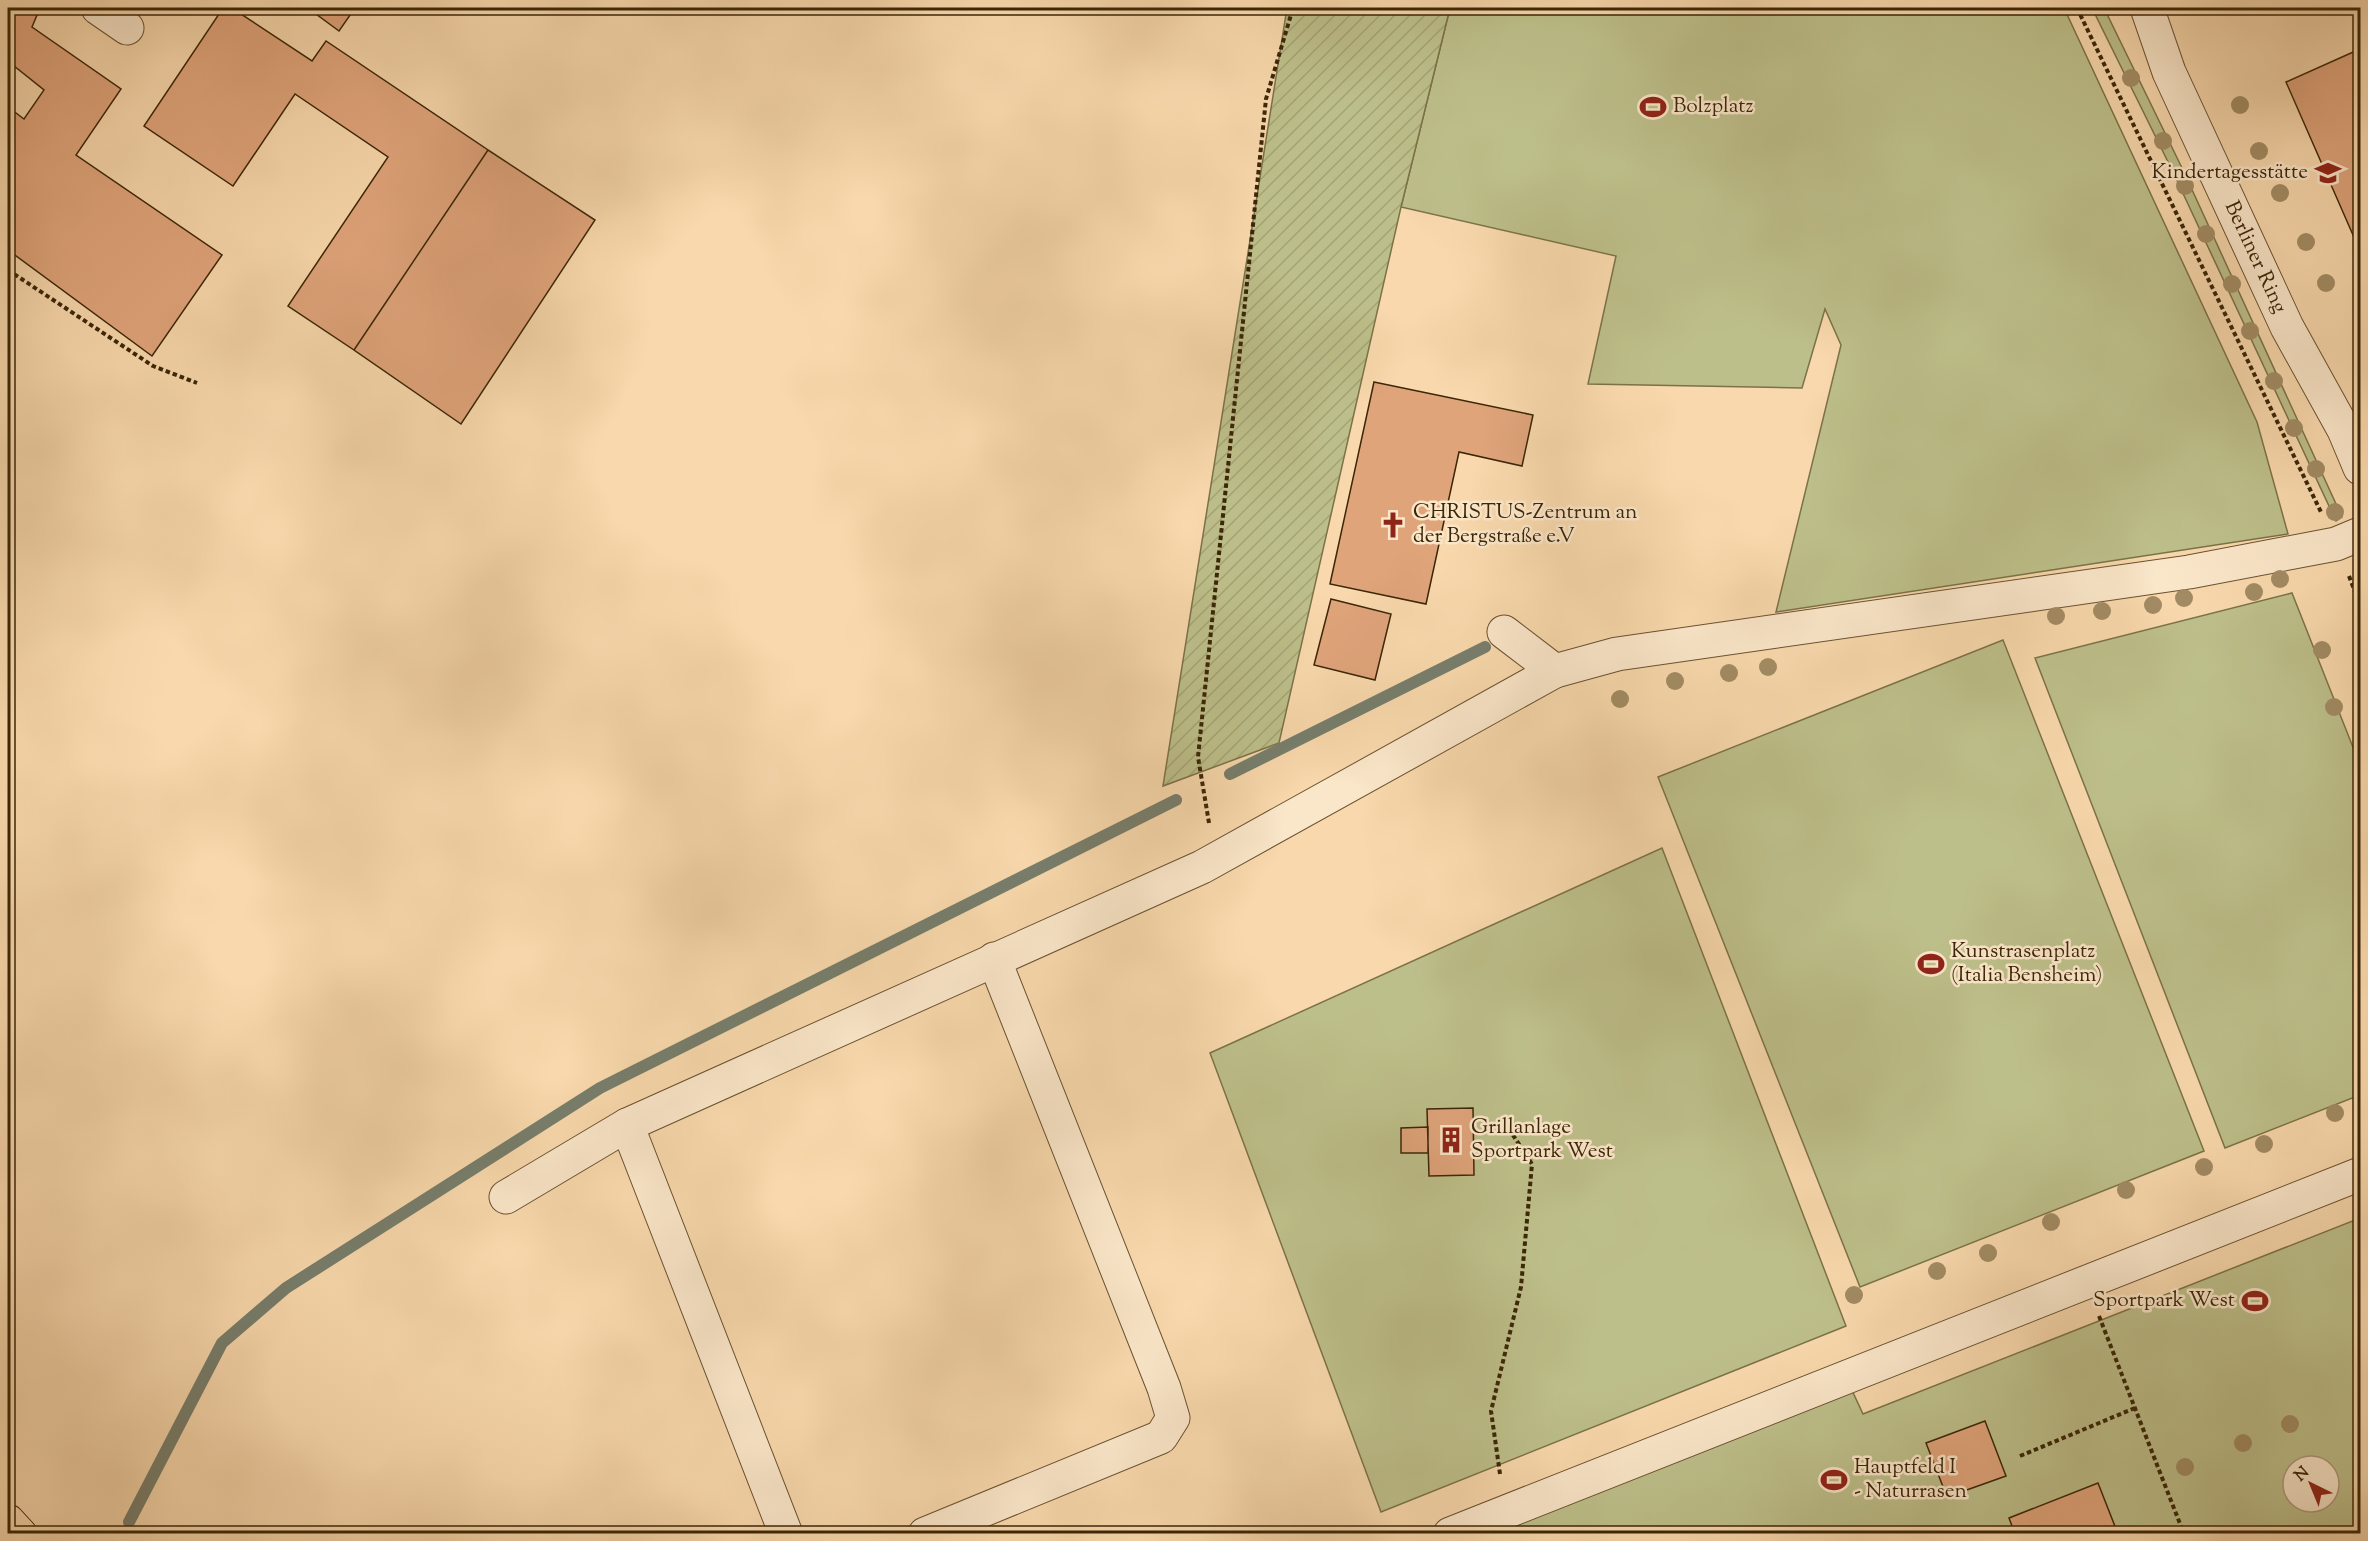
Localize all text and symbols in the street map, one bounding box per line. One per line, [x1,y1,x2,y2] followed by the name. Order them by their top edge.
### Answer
[1638,92,1668,122] sports icon: Bolzplatz
[1673,92,1753,122] place label: Bolzplatz
[2152,158,2308,188] place label: Kindertagesstätte
[2313,158,2343,188] school or university icon: Kindertagesstätte
[2216,196,2294,318] street label: Berliner Ring
[1413,498,1637,552] place label: CHRISTUS-Zentrum an der Bergstraße e.V
[1378,510,1408,540] church icon: CHRISTUS-Zentrum an der Bergstraße e.V
[1951,937,2102,991] place label: Kunstrasenplatz (Italia Bensheim)
[1916,949,1946,979] sports icon: Kunstrasenplatz (Italia Bensheim)
[1471,1113,1613,1167] place label: Grillanlage Sportpark West
[1436,1125,1466,1155] building icon: Grillanlage Sportpark West
[2093,1286,2235,1316] place label: Sportpark West
[2240,1286,2270,1316] sports icon: Sportpark West
[1854,1453,1967,1507] place label: Hauptfeld I - Naturrasen
[2281,1454,2341,1514] north arrow
[2290,1462,2315,1488] text: N
[1819,1465,1849,1495] sports icon: Hauptfeld I - Naturrasen

